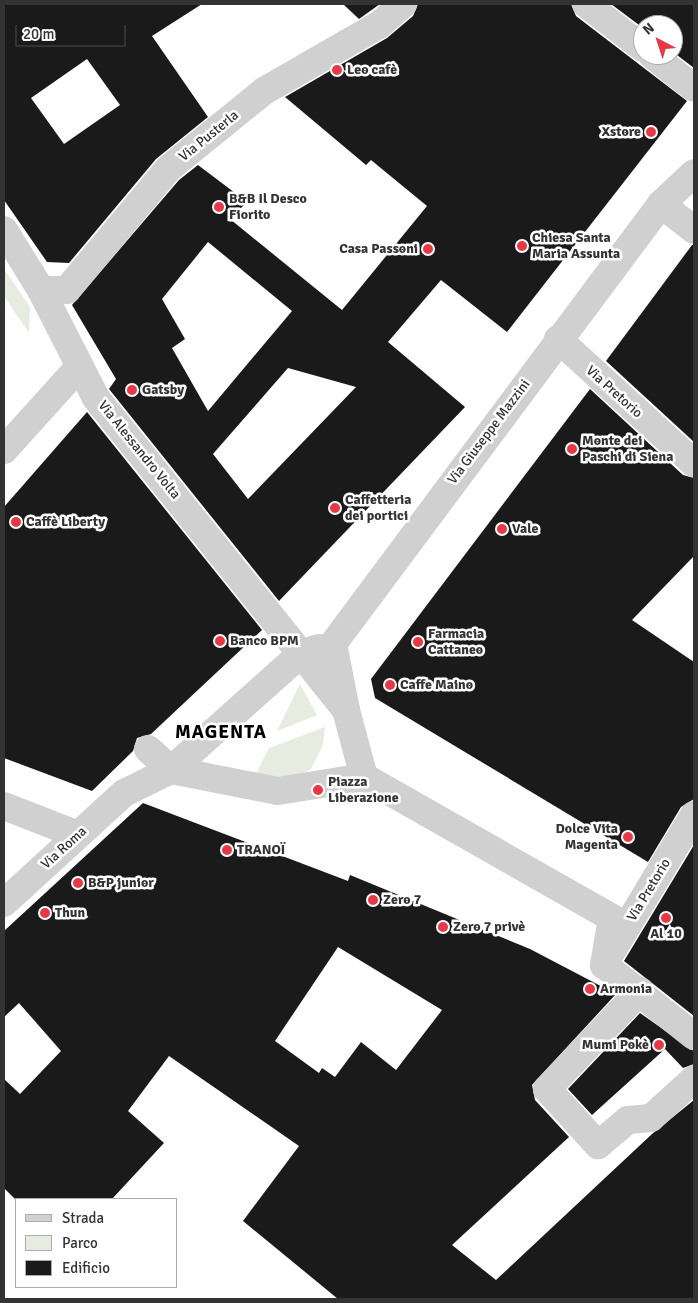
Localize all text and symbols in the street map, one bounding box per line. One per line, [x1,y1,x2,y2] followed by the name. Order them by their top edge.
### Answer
[18,15,129,47] scale bar
[633,15,683,65] north arrow
[639,19,658,39] text: N
[23,25,54,43] text: 20 m
[347,62,397,78] place label: Leo cafè
[331,64,343,76] marker: Leo cafè
[176,107,242,165] street label: Via Pusterla
[601,124,641,140] place label: Xstore
[645,126,657,138] marker: Xstore
[229,191,307,223] place label: B&B Il Desco Fiorito
[213,201,225,213] marker: B&B Il Desco Fiorito
[532,230,620,262] place label: Chiesa Santa Maria Assunta
[516,240,528,252] marker: Chiesa Santa Maria Assunta
[339,241,418,257] place label: Casa Passoni
[422,243,434,255] marker: Casa Passoni
[582,362,646,422] street label: Via Pretorio
[444,376,534,488] street label: Via Giuseppe Mazzini
[142,382,184,398] place label: Gatsby
[126,384,138,396] marker: Gatsby
[94,397,184,503] street label: Via Alessandro Volta
[582,433,673,466] place label: Monte dei Paschi di Siena
[566,443,578,455] marker: Monte dei Paschi di Siena
[345,492,411,524] place label: Caffetteria dei portici
[329,502,341,514] marker: Caffetteria dei portici
[26,514,105,530] place label: Caffè Liberty
[10,516,22,528] marker: Caffè Liberty
[512,521,538,537] place label: Vale
[496,523,508,535] marker: Vale
[428,626,484,658] place label: Farmacia Cattaneo
[230,633,299,649] place label: Banco BPM
[214,635,226,647] marker: Banco BPM
[412,636,424,648] marker: Farmacia Cattaneo
[400,677,473,693] place label: Caffe Maino
[384,679,396,691] marker: Caffe Maino
[174,722,268,744] district label: MAGENTA
[328,774,399,806] place label: Piazza Liberazione
[312,784,324,796] marker: Piazza Liberazione
[556,821,618,854] place label: Dolce Vita Magenta
[38,823,90,873] street label: Via Roma
[622,831,634,843] marker: Dolce Vita Magenta
[237,842,285,858] place label: TRANOÏ
[221,844,233,856] marker: TRANOÏ
[624,856,674,924] street label: Via Pretorio
[88,875,154,891] place label: B&P junior
[72,877,84,889] marker: B&P junior
[383,892,421,908] place label: Zero 7
[367,894,379,906] marker: Zero 7
[55,905,85,921] place label: Thun
[39,907,51,919] marker: Thun
[660,912,672,924] marker: Al 10
[453,919,525,935] place label: Zero 7 privè
[437,921,449,933] marker: Zero 7 privè
[650,926,682,942] place label: Al 10
[600,981,652,997] place label: Armonia
[584,983,596,995] marker: Armonia
[582,1037,649,1053] place label: Mumi Pokè
[653,1039,665,1051] marker: Mumi Pokè
[15,1198,178,1288] legend
[62,1209,104,1227] text: Strada
[62,1234,98,1252] text: Parco
[62,1259,110,1277] text: Edificio

